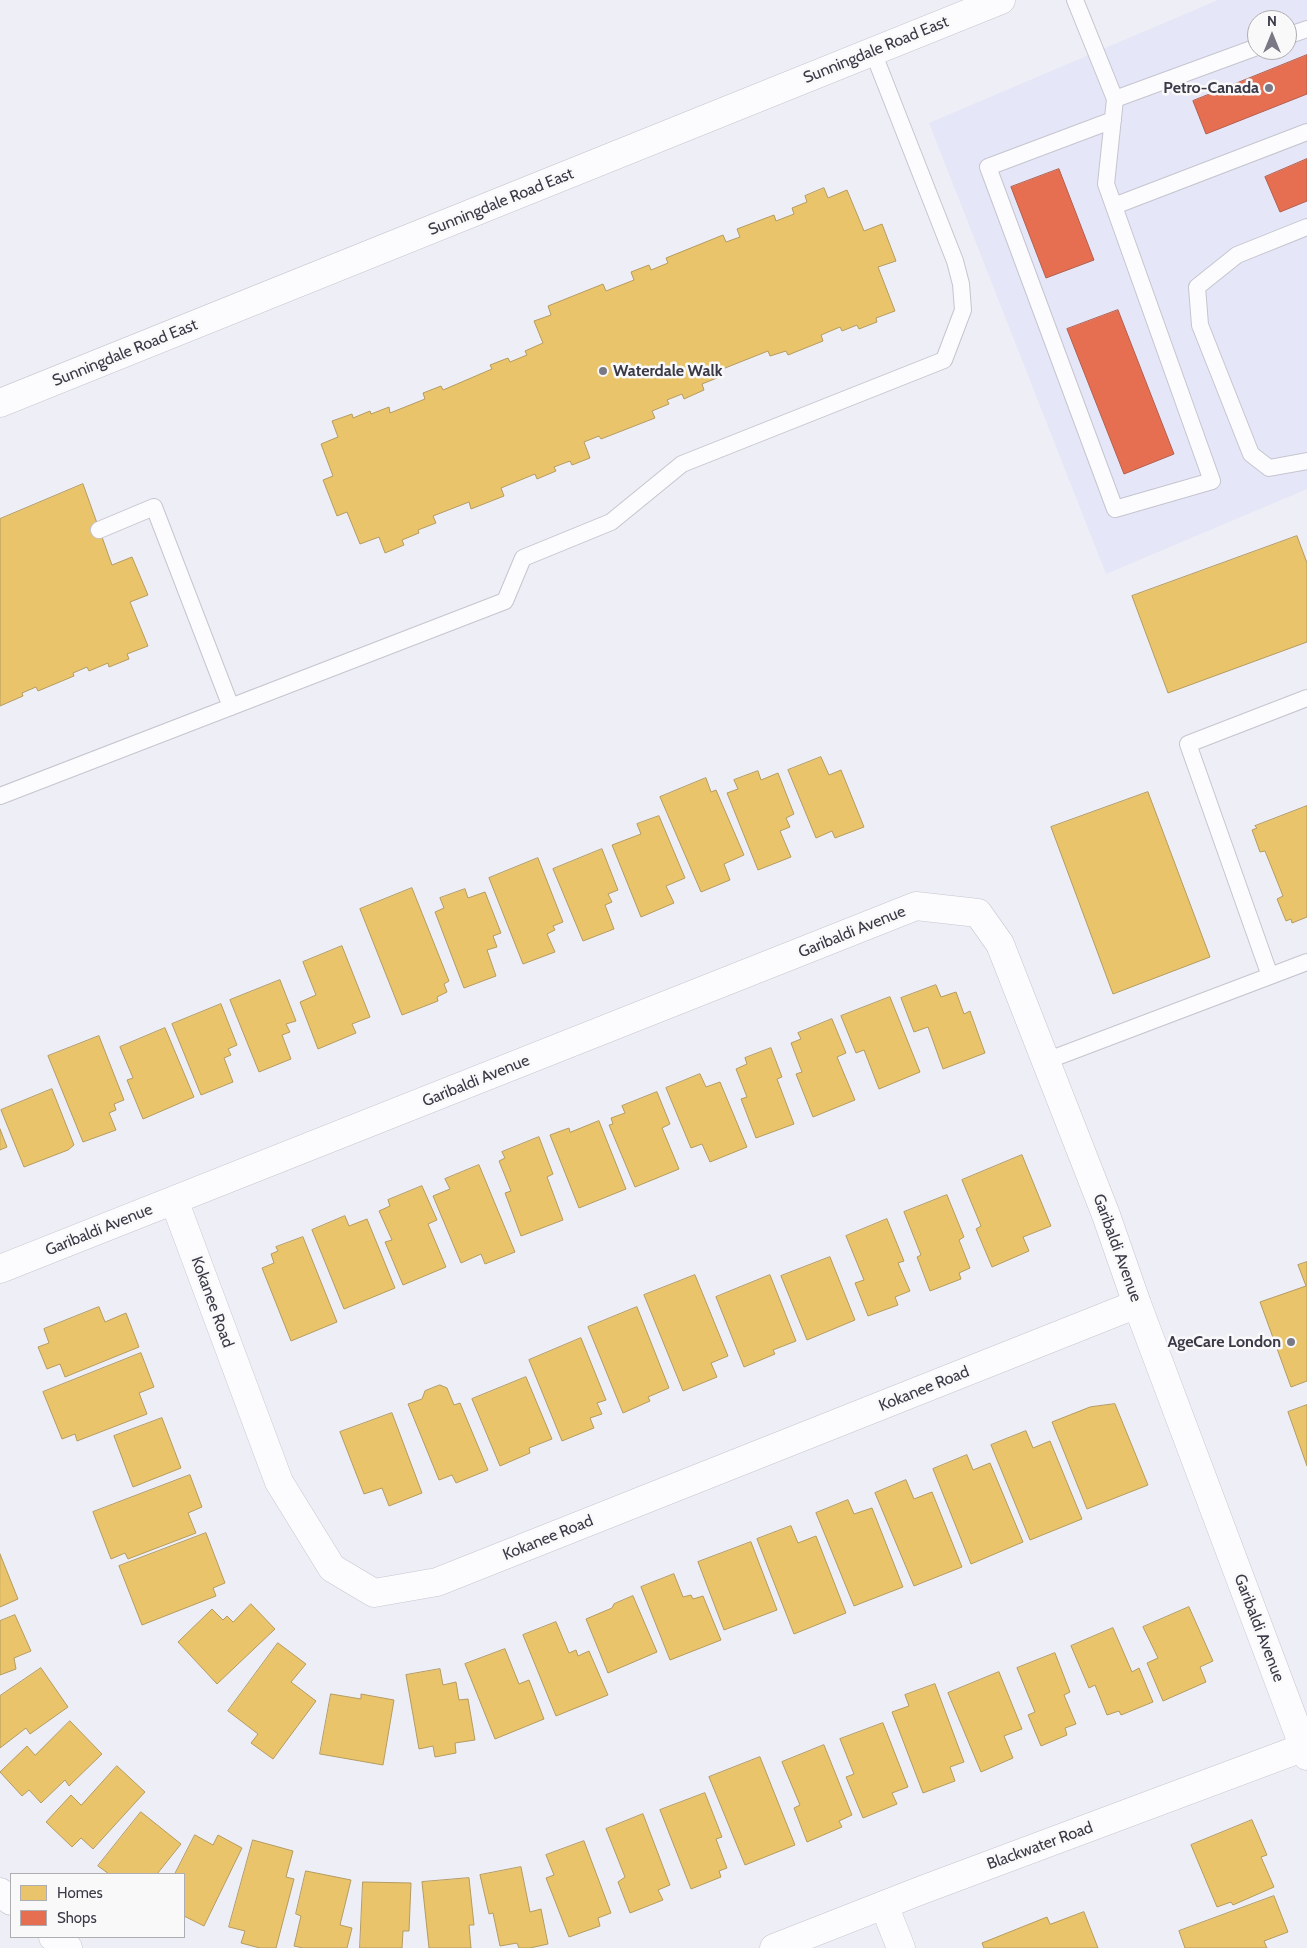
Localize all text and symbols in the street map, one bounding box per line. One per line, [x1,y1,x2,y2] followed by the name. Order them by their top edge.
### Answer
[1247,10,1297,60] north arrow
[801,12,951,88] street label: Sunningdale Road East
[1267,12,1277,30] text: N
[1163,78,1259,98] place label: Petro-Canada
[1263,82,1275,94] marker: Petro-Canada
[426,164,576,240] street label: Sunningdale Road East
[50,315,200,391] street label: Sunningdale Road East
[613,361,722,381] place label: Waterdale Walk
[597,365,609,377] marker: Waterdale Walk
[796,902,908,962] street label: Garibaldi Avenue
[420,1051,532,1111] street label: Garibaldi Avenue
[1089,1191,1145,1305] street label: Garibaldi Avenue
[43,1200,155,1260] street label: Garibaldi Avenue
[187,1254,237,1350] street label: Kokanee Road
[1167,1332,1281,1352] place label: AgeCare London
[1285,1336,1297,1348] marker: AgeCare London
[876,1362,972,1416] street label: Kokanee Road
[500,1511,596,1565] street label: Kokanee Road
[1230,1571,1288,1685] street label: Garibaldi Avenue
[984,1818,1096,1874] street label: Blackwater Road
[10,1873,185,1938] legend
[57,1884,103,1902] text: Homes
[57,1909,97,1927] text: Shops

